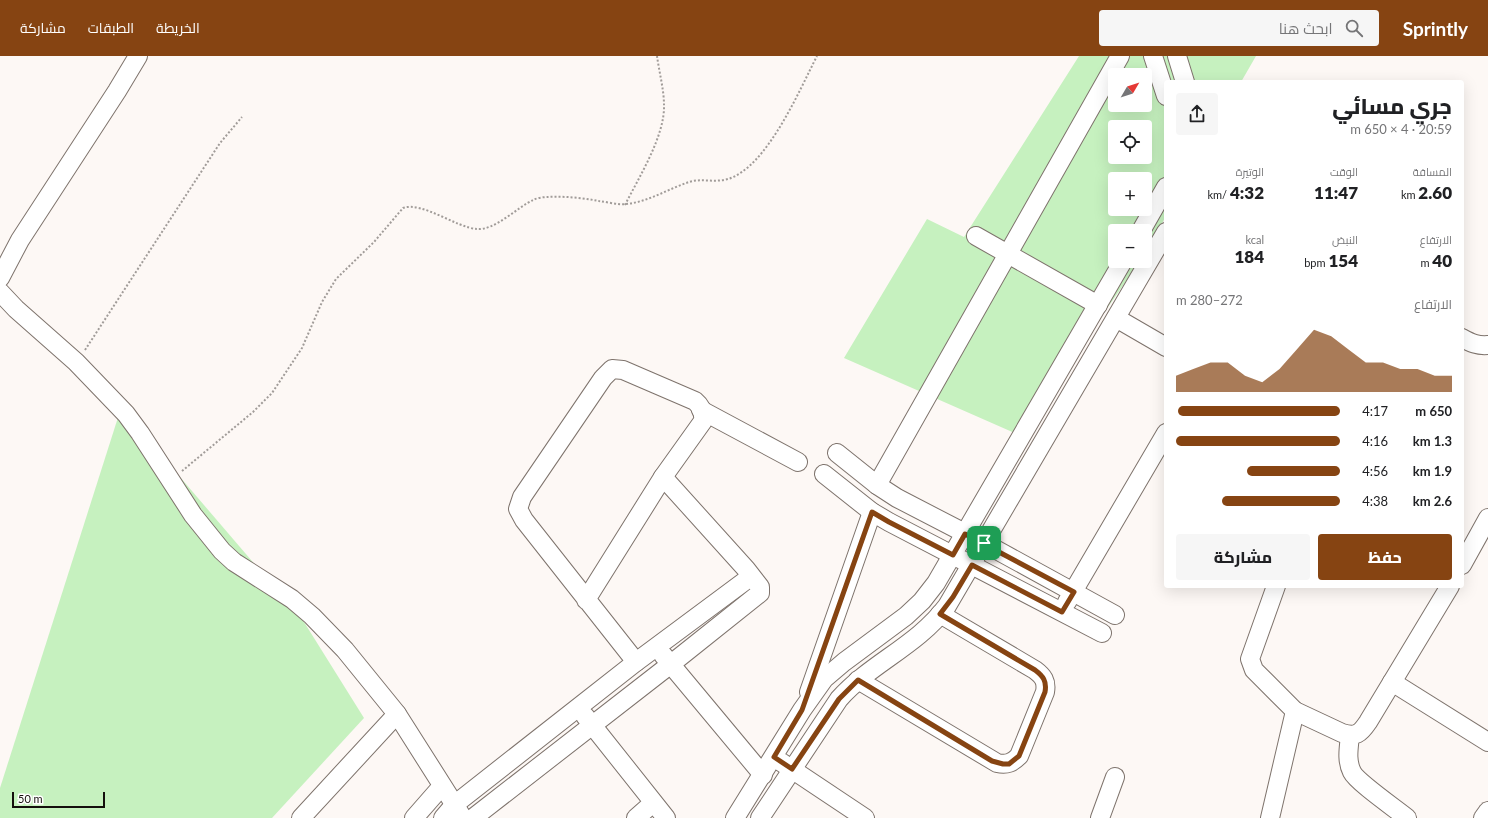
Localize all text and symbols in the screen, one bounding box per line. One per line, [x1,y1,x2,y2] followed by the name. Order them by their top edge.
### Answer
[1099,10,1379,46] search box
[1343,17,1365,39] icon: search
[1403,17,1468,40] text: Sprintly
[20,19,66,36] text: مشاركة
[88,19,134,36] text: الطبقات
[156,19,200,36] text: الخريطة
[1279,19,1333,37] text: ابحث هنا
[1108,68,1152,112] north arrow
[1108,68,1152,268] map controls
[1332,92,1452,119] text: جري مسائي
[1176,93,1218,135] button: share
[1108,120,1152,164] button: locate
[1350,121,1452,137] text: 20:59 · 4 × 650 m
[1236,165,1264,178] text: الوتيرة
[1330,165,1358,178] text: الوقت
[1413,165,1452,178] text: المسافة
[1108,172,1152,216] button: +
[1230,182,1264,203] text: 4:32
[1314,182,1358,203] text: 11:47
[1418,182,1452,203] text: 2.60
[1207,188,1230,201] text: /km
[1401,188,1418,201] text: km
[1108,224,1152,268] button: −
[1245,233,1264,246] text: kcal
[1332,233,1358,246] text: النبض
[1420,233,1452,246] text: الارتفاع
[1234,246,1264,267] text: 184
[1328,250,1358,271] text: 154
[1432,250,1452,271] text: 40
[1304,256,1328,269] text: bpm
[1420,256,1432,269] text: m
[1176,292,1243,308] text: 272–280 m
[1414,296,1452,312] text: الارتفاع
[1362,403,1388,419] text: 4:17
[1415,403,1452,419] text: 650 m
[1362,433,1388,449] text: 4:16
[1413,433,1452,449] text: 1.3 km
[1362,463,1388,479] text: 4:56
[1413,463,1452,479] text: 1.9 km
[1362,493,1388,509] text: 4:38
[1413,493,1452,509] text: 2.6 km
[967,526,1001,560] pin
[973,532,995,554] icon: arrive
[1176,534,1310,580] button: مشاركة
[1318,534,1452,580] button: حفظ
[12,790,105,809] scale bar
[18,792,43,805] text: 50 m

